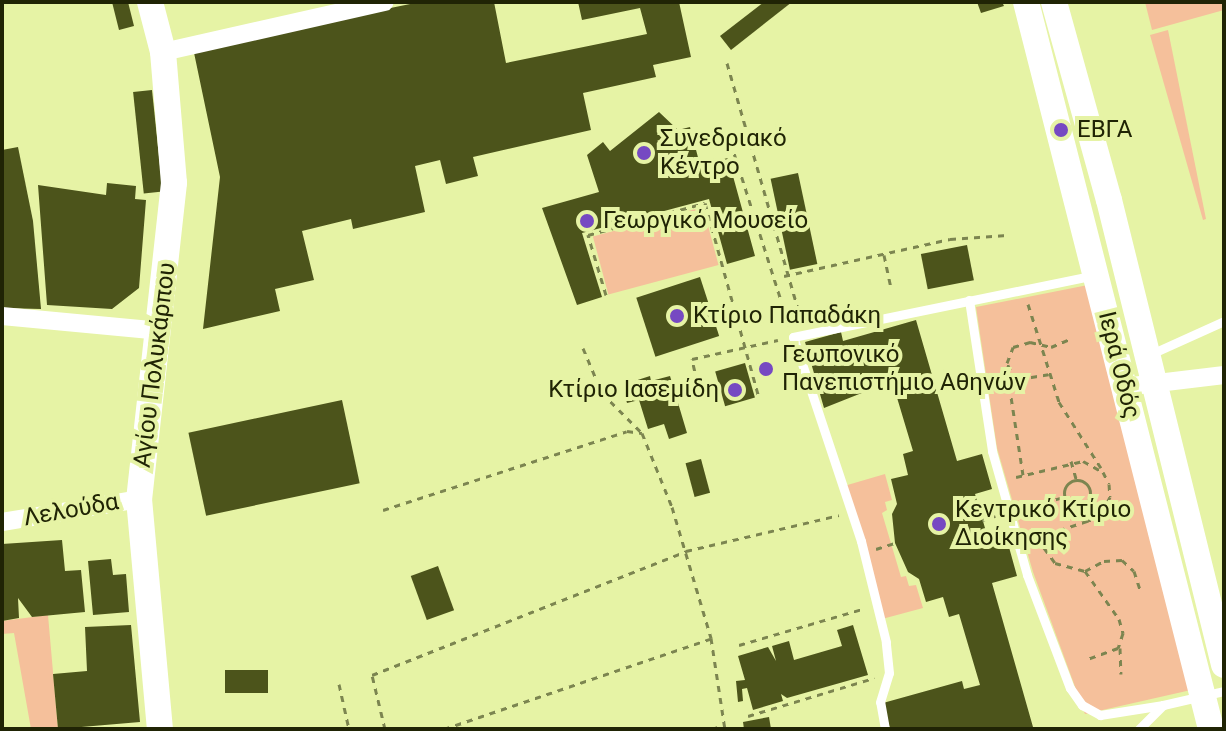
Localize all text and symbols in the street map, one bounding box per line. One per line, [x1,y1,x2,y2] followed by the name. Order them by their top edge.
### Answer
[1077,116,1132,144] place label: ΕΒΓΑ
[1052,121,1070,139] marker: ΕΒΓΑ
[660,125,787,181] place label: Συνεδριακό Κέντρο
[635,144,653,162] marker: Συνεδριακό Κέντρο
[603,207,808,235] place label: Γεωργικό Μουσείο
[578,212,596,230] marker: Γεωργικό Μουσείο
[128,261,182,469] street label: Αγίου Πολυκάρπου
[693,302,881,330] place label: Κτίριο Παπαδάκη
[668,307,686,325] marker: Κτίριο Παπαδάκη
[1092,308,1146,422] street label: Ιερά Οδός
[782,341,1026,397] place label: Γεωπονικό Πανεπιστήμιο Αθηνών
[757,360,775,378] marker: Γεωπονικό Πανεπιστήμιο Αθηνών
[548,376,719,404] place label: Κτίριο Ιασεμίδη
[726,381,744,399] marker: Κτίριο Ιασεμίδη
[21,487,121,533] street label: Λελούδα
[955,496,1131,552] place label: Κεντρικό Κτίριο Διοίκησης
[930,515,948,533] marker: Κεντρικό Κτίριο Διοίκησης

